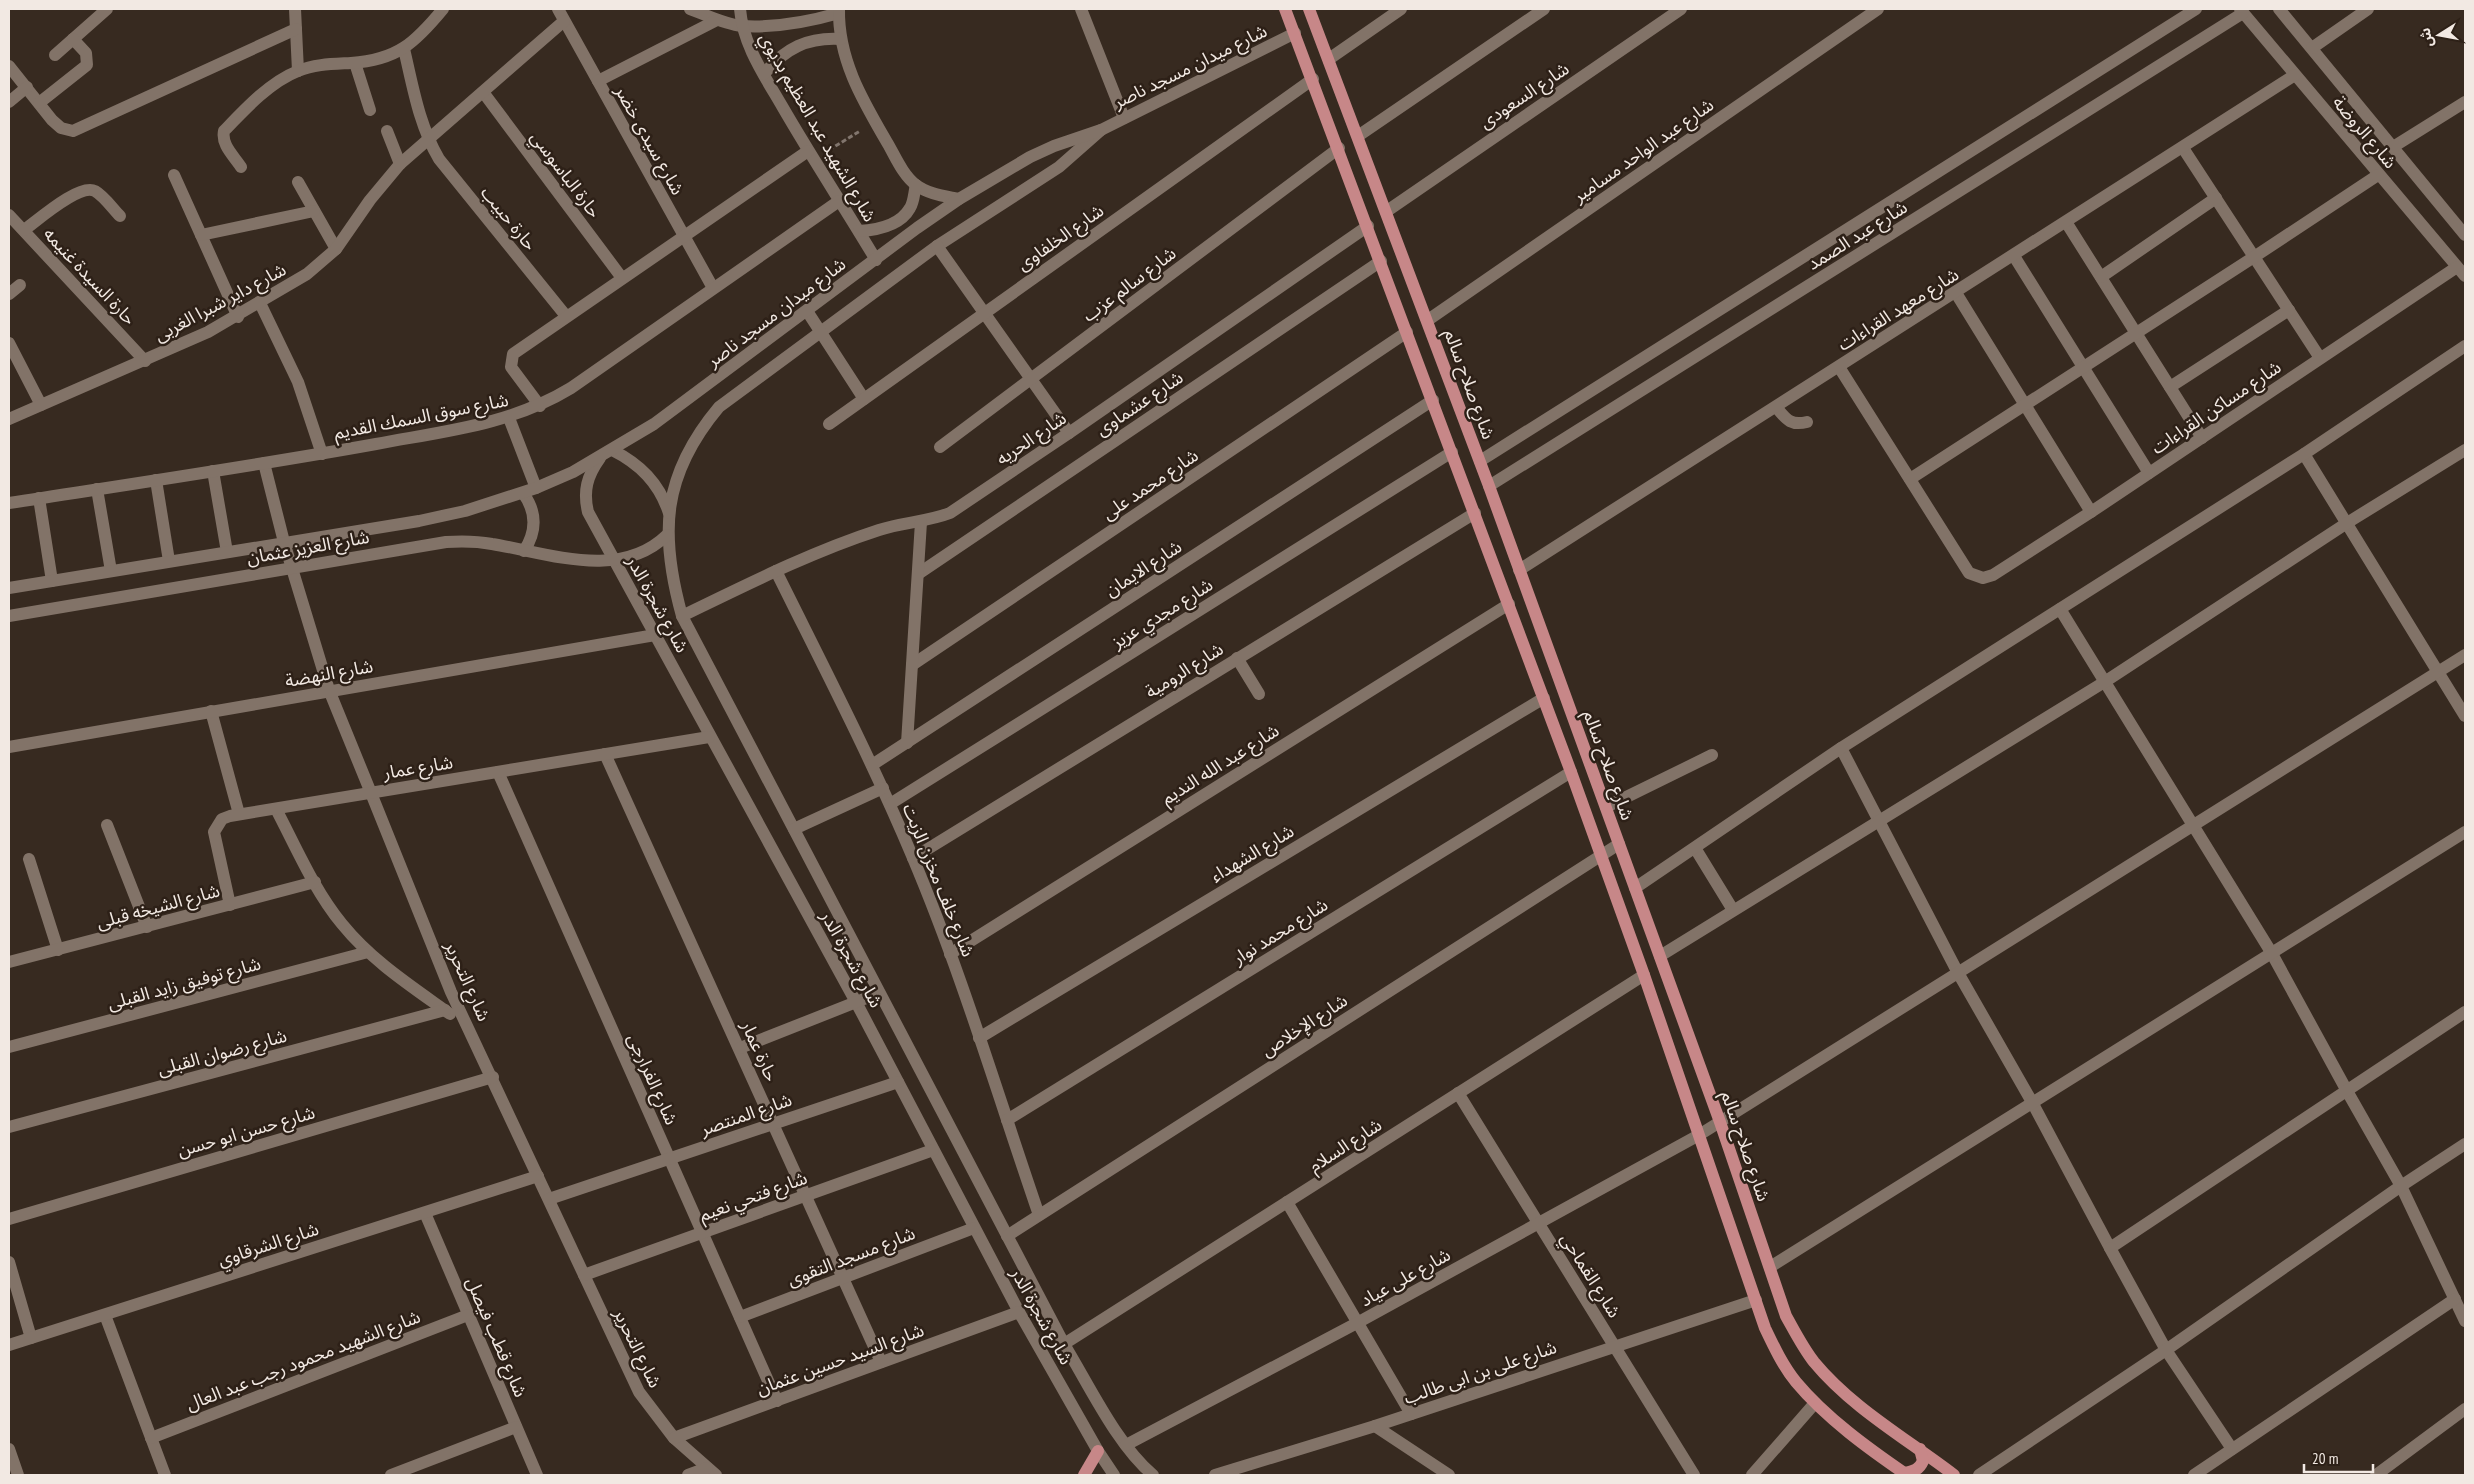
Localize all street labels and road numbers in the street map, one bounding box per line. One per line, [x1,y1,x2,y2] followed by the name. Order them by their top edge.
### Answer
[1108,19,1272,116] street label: شارع ميدان مسجد ناصر
[752,28,882,227] street label: شارع الشهيد عبد العظيم بديوي
[1475,57,1575,136] street label: شارع السعودى
[607,80,690,200] street label: شارع سيدى خضر
[2326,91,2402,175] street label: شارع الروضة
[1567,93,1720,210] street label: شارع عبد الواحد مسامير
[524,126,606,223] street label: حارة الباسوسي
[476,181,542,255] street label: حارة حبيب
[1803,195,1913,277] street label: شارع عبد الصمد
[1012,199,1110,278] street label: شارع الخلفاوى
[39,222,141,330] street label: حارة السيدة غنيمه
[1078,241,1182,329] street label: شارع سالم عزب
[701,252,852,375] street label: شارع ميدان مسجد ناصر
[150,258,291,349] street label: شارع داير شبرا الغربى
[1833,263,1964,358] street label: شارع معهد القراءات
[1437,326,1501,443] street label: شارع صلاح سالم
[2147,355,2287,461] street label: شارع مساكن القراءات
[1091,365,1189,443] street label: شارع عشماوى
[332,388,511,447] street label: شارع سوق السمك القديم
[991,406,1072,472] street label: شارع الحريه
[1097,443,1204,527] street label: شارع محمد على
[245,525,372,572] street label: شارع العزيز عثمان
[1100,535,1187,604] street label: شارع الايمان
[619,551,694,658] street label: شارع شجرة الدر
[1106,573,1218,656] street label: شارع مجدي عزيز
[1141,637,1229,706] street label: شارع الرومية
[283,654,375,695] street label: شارع النهضة
[1576,707,1640,824] street label: شارع صلاح سالم
[1157,719,1285,812] street label: شارع عبد الله النديم
[381,750,455,787] street label: شارع عمار
[895,800,980,961] street label: شارع خلف مخزن الزيت
[1206,819,1300,890] street label: شارع الشهداء
[94,878,223,936] street label: شارع الشيخه قبلى
[1227,893,1333,972] street label: شارع محمد نوار
[813,906,888,1013] street label: شارع شجرة الدر
[437,937,496,1026] street label: شارع التحرير
[105,951,264,1017] street label: شارع توفيق زايد القبلى
[1256,989,1353,1064] street label: شارع الإخلاص
[736,1016,784,1085] street label: حارة عمار
[155,1024,290,1083] street label: شارع رضوان القبلى
[620,1030,683,1129] street label: شارع الفرارجى
[696,1088,796,1144] street label: شارع المنتصر
[1714,1088,1776,1205] street label: شارع صلاح سالم
[174,1100,318,1165] street label: شارع حسن ابو حسن
[1304,1113,1388,1180] street label: شارع السلام
[696,1166,811,1229] street label: شارع فتحي نعيم
[215,1217,322,1274] street label: شارع الشرقاوي
[784,1221,919,1294] street label: شارع مسجد التقوى
[1553,1228,1626,1324] street label: شارع القماحي
[1356,1243,1456,1314] street label: شارع على عياد
[1003,1263,1078,1370] street label: شارع شجرة الدر
[459,1274,533,1402] street label: شارع قطب فيصل
[606,1304,667,1393] street label: شارع التحرير
[183,1305,425,1418] street label: شارع الشهيد محمود رجب عبد العال
[753,1318,928,1403] street label: شارع السيد حسين عثمان
[1401,1335,1560,1412] street label: شارع على بن ابى طالب

